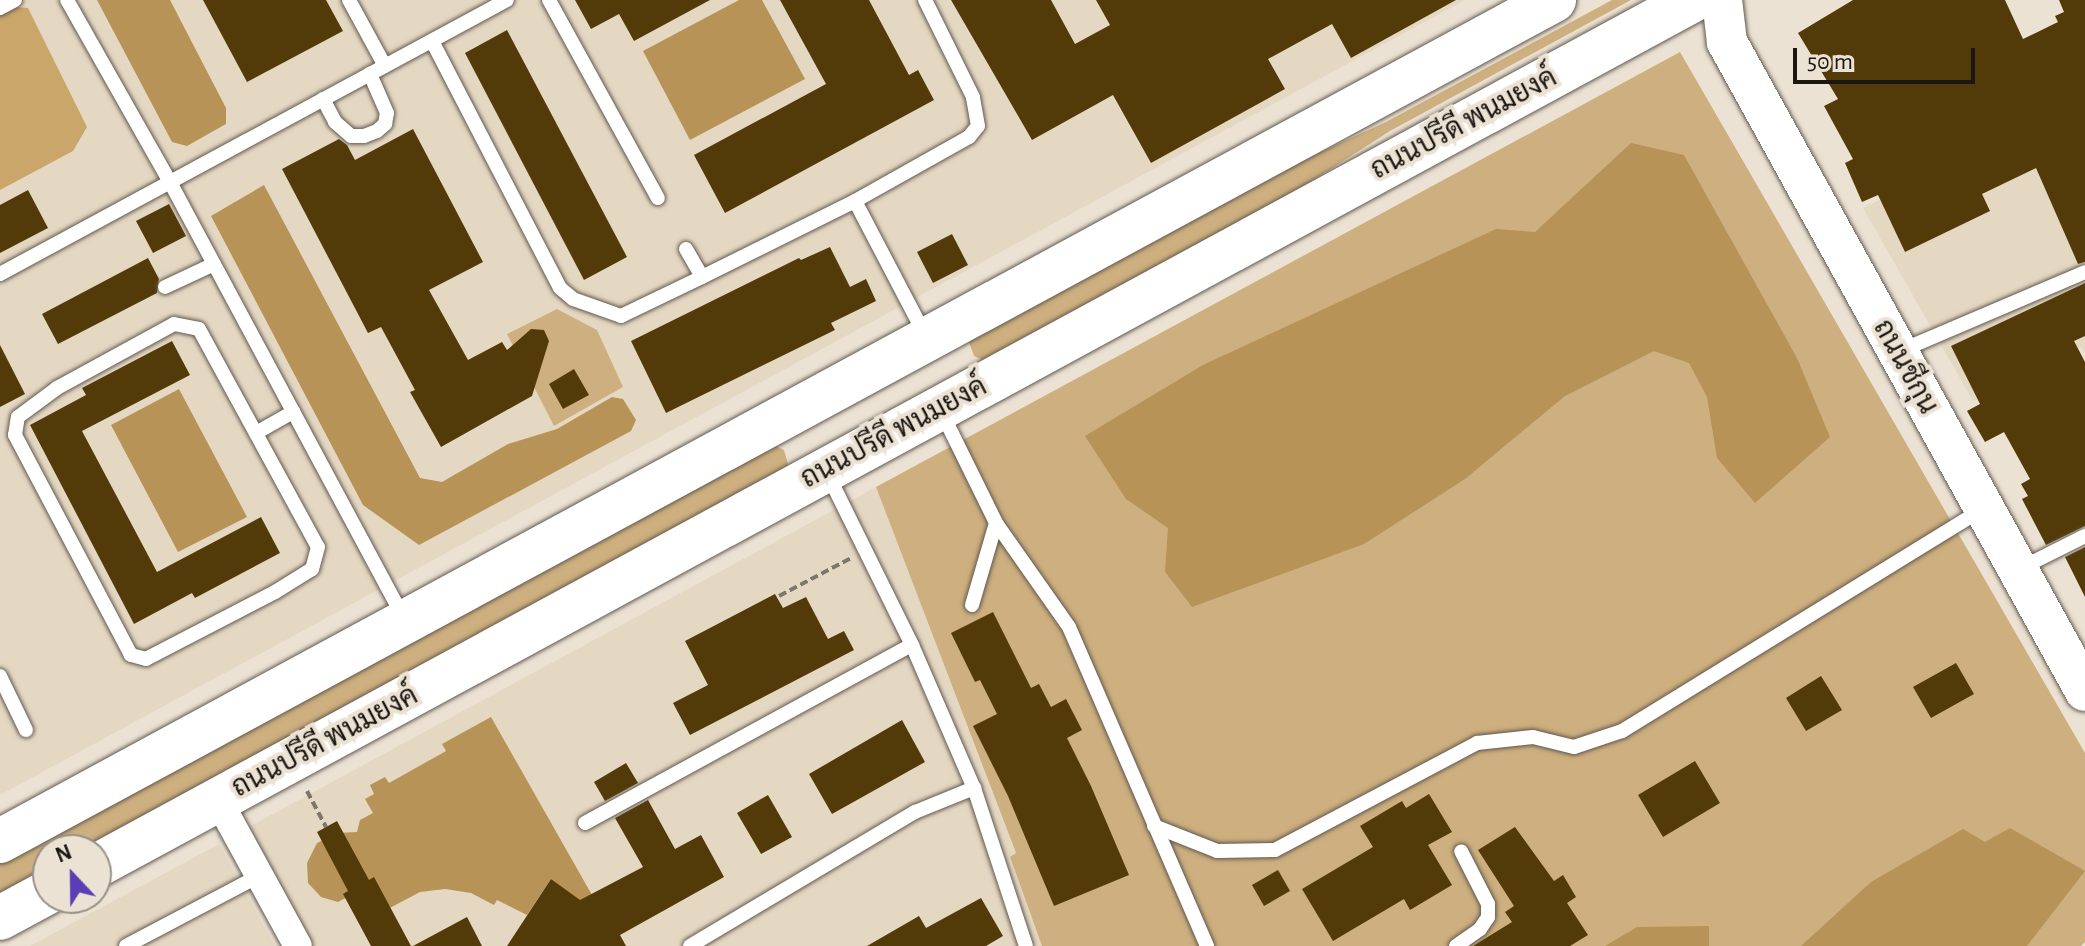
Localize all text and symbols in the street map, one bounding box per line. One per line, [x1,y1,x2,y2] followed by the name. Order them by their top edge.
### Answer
[1797,32,1979,82] scale bar
[1807,50,1853,74] text: 50 m
[1365,61,1563,187] street label: ถนนปรีดี พนมยงค์
[1865,314,1945,420] street label: ถนนชีกุน
[795,370,993,496] street label: ถนนปรีดี พนมยงค์
[226,679,424,805] street label: ถนนปรีดี พนมยงค์
[32,834,112,914] north arrow
[53,841,75,867] text: N

